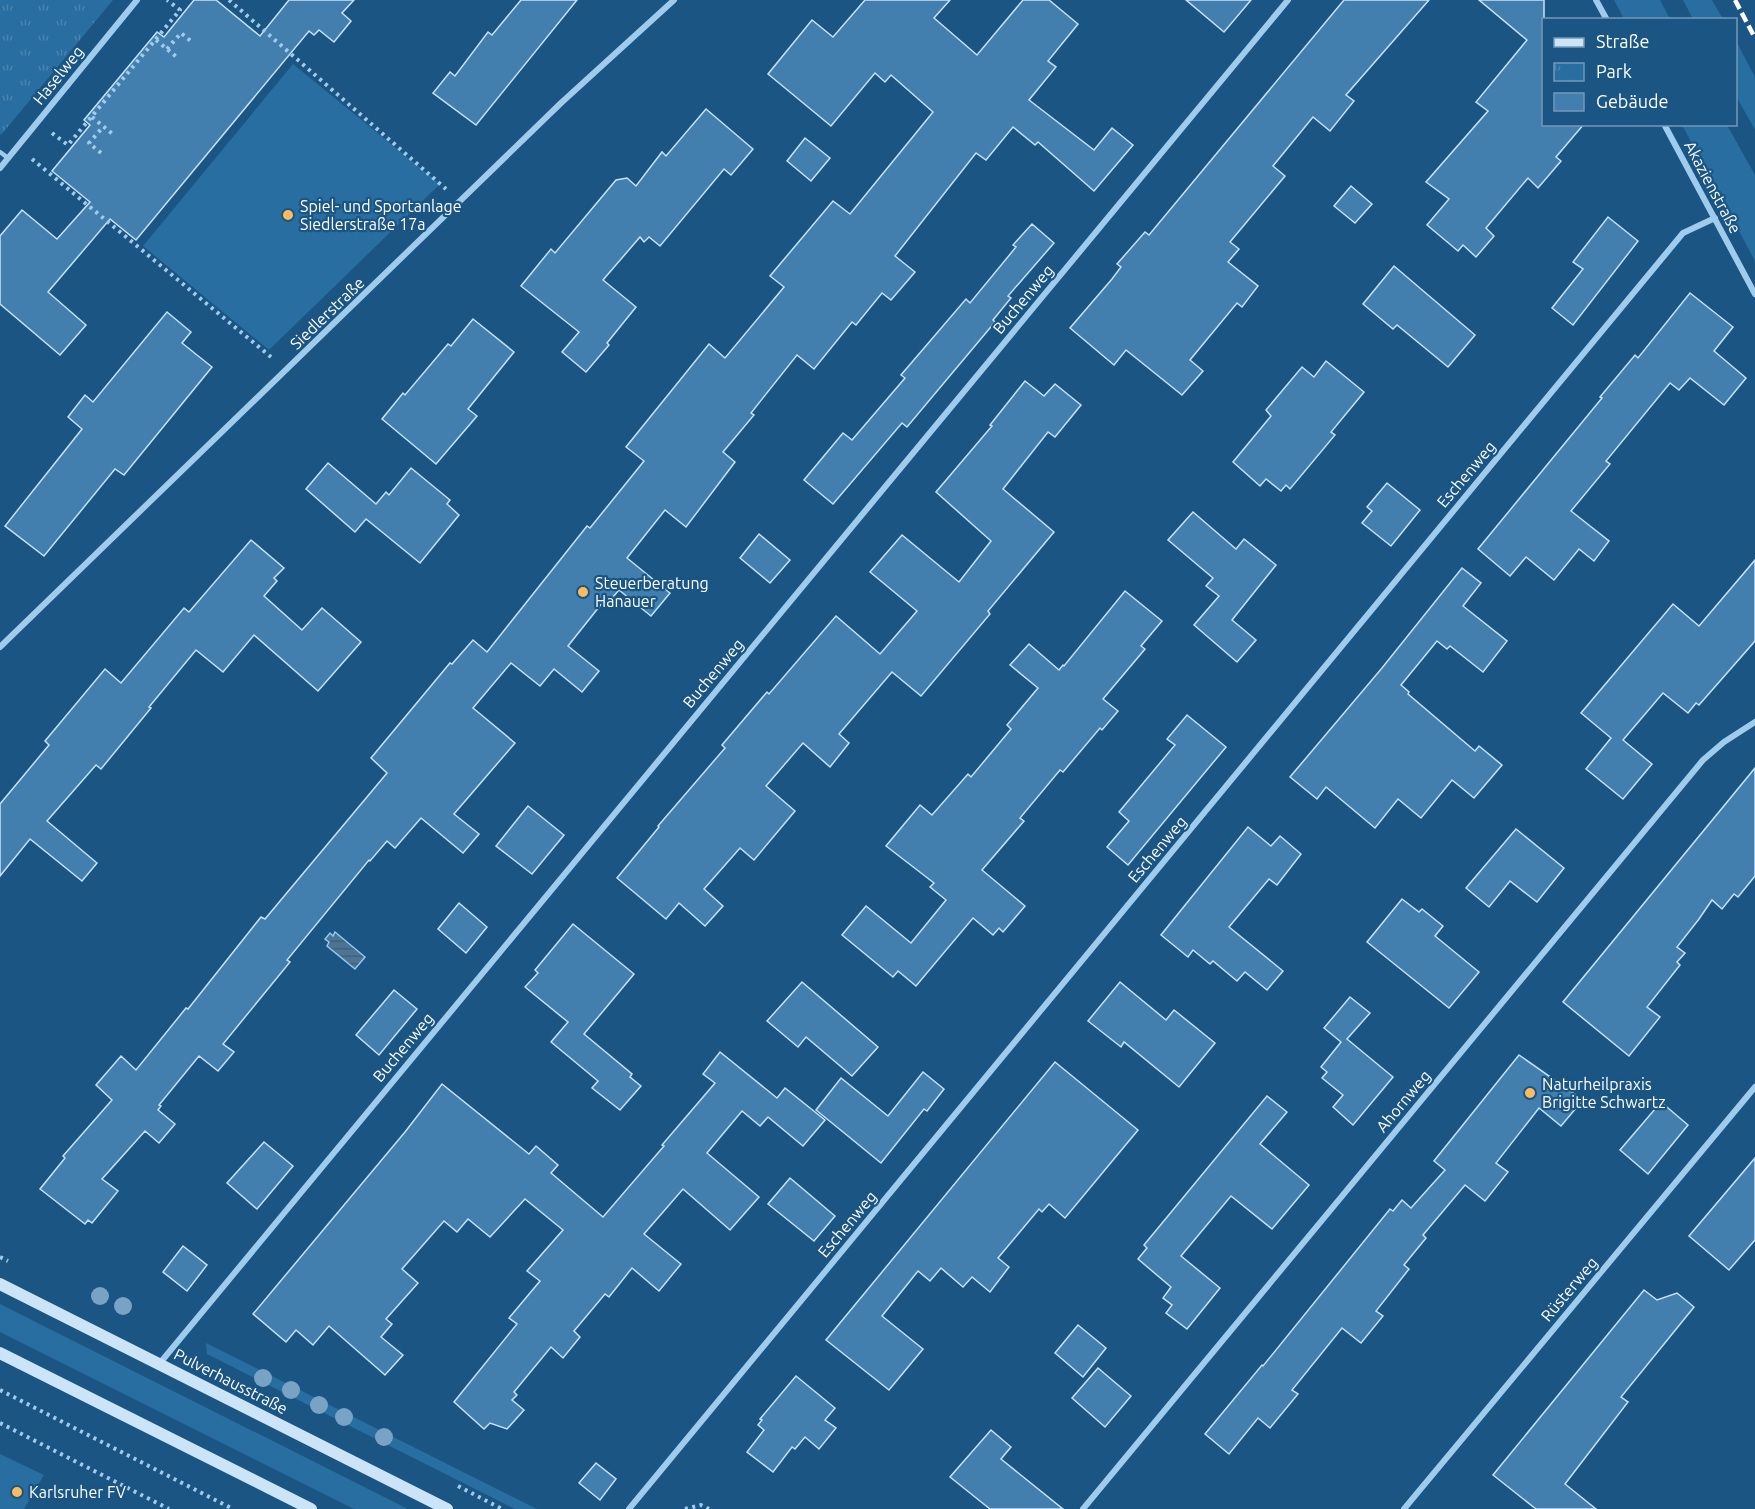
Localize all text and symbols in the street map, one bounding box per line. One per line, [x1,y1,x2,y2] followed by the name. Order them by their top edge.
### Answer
[1542,18,1737,126] legend
[1596,31,1649,51] text: Straße
[29,42,87,108] street label: Haselweg
[1596,61,1632,81] text: Park
[1596,91,1668,111] text: Gebäude
[1681,138,1745,236] street label: Akazienstraße
[300,197,462,233] place label: Spiel- und Sportanlage Siedlerstraße 17a
[281,208,295,222] marker: Spiel- und Sportanlage Siedlerstraße 17a
[989,261,1057,337] street label: Buchenweg
[286,273,368,353] street label: Siedlerstraße
[1433,437,1499,511] street label: Eschenweg
[595,574,709,610] place label: Steuerberatung Hanauer
[576,585,590,599] marker: Steuerberatung Hanauer
[679,635,747,711] street label: Buchenweg
[1124,812,1190,886] street label: Eschenweg
[369,1009,437,1085] street label: Buchenweg
[1372,1067,1434,1135] street label: Ahornweg
[1542,1075,1666,1111] place label: Naturheilpraxis Brigitte Schwartz
[1523,1086,1537,1100] marker: Naturheilpraxis Brigitte Schwartz
[814,1187,880,1261] street label: Eschenweg
[1537,1253,1601,1325] street label: Rüsterweg
[171,1345,291,1417] street label: Pulverhausstraße
[29,1483,126,1501] place label: Karlsruher FV
[10,1485,24,1499] marker: Karlsruher FV

